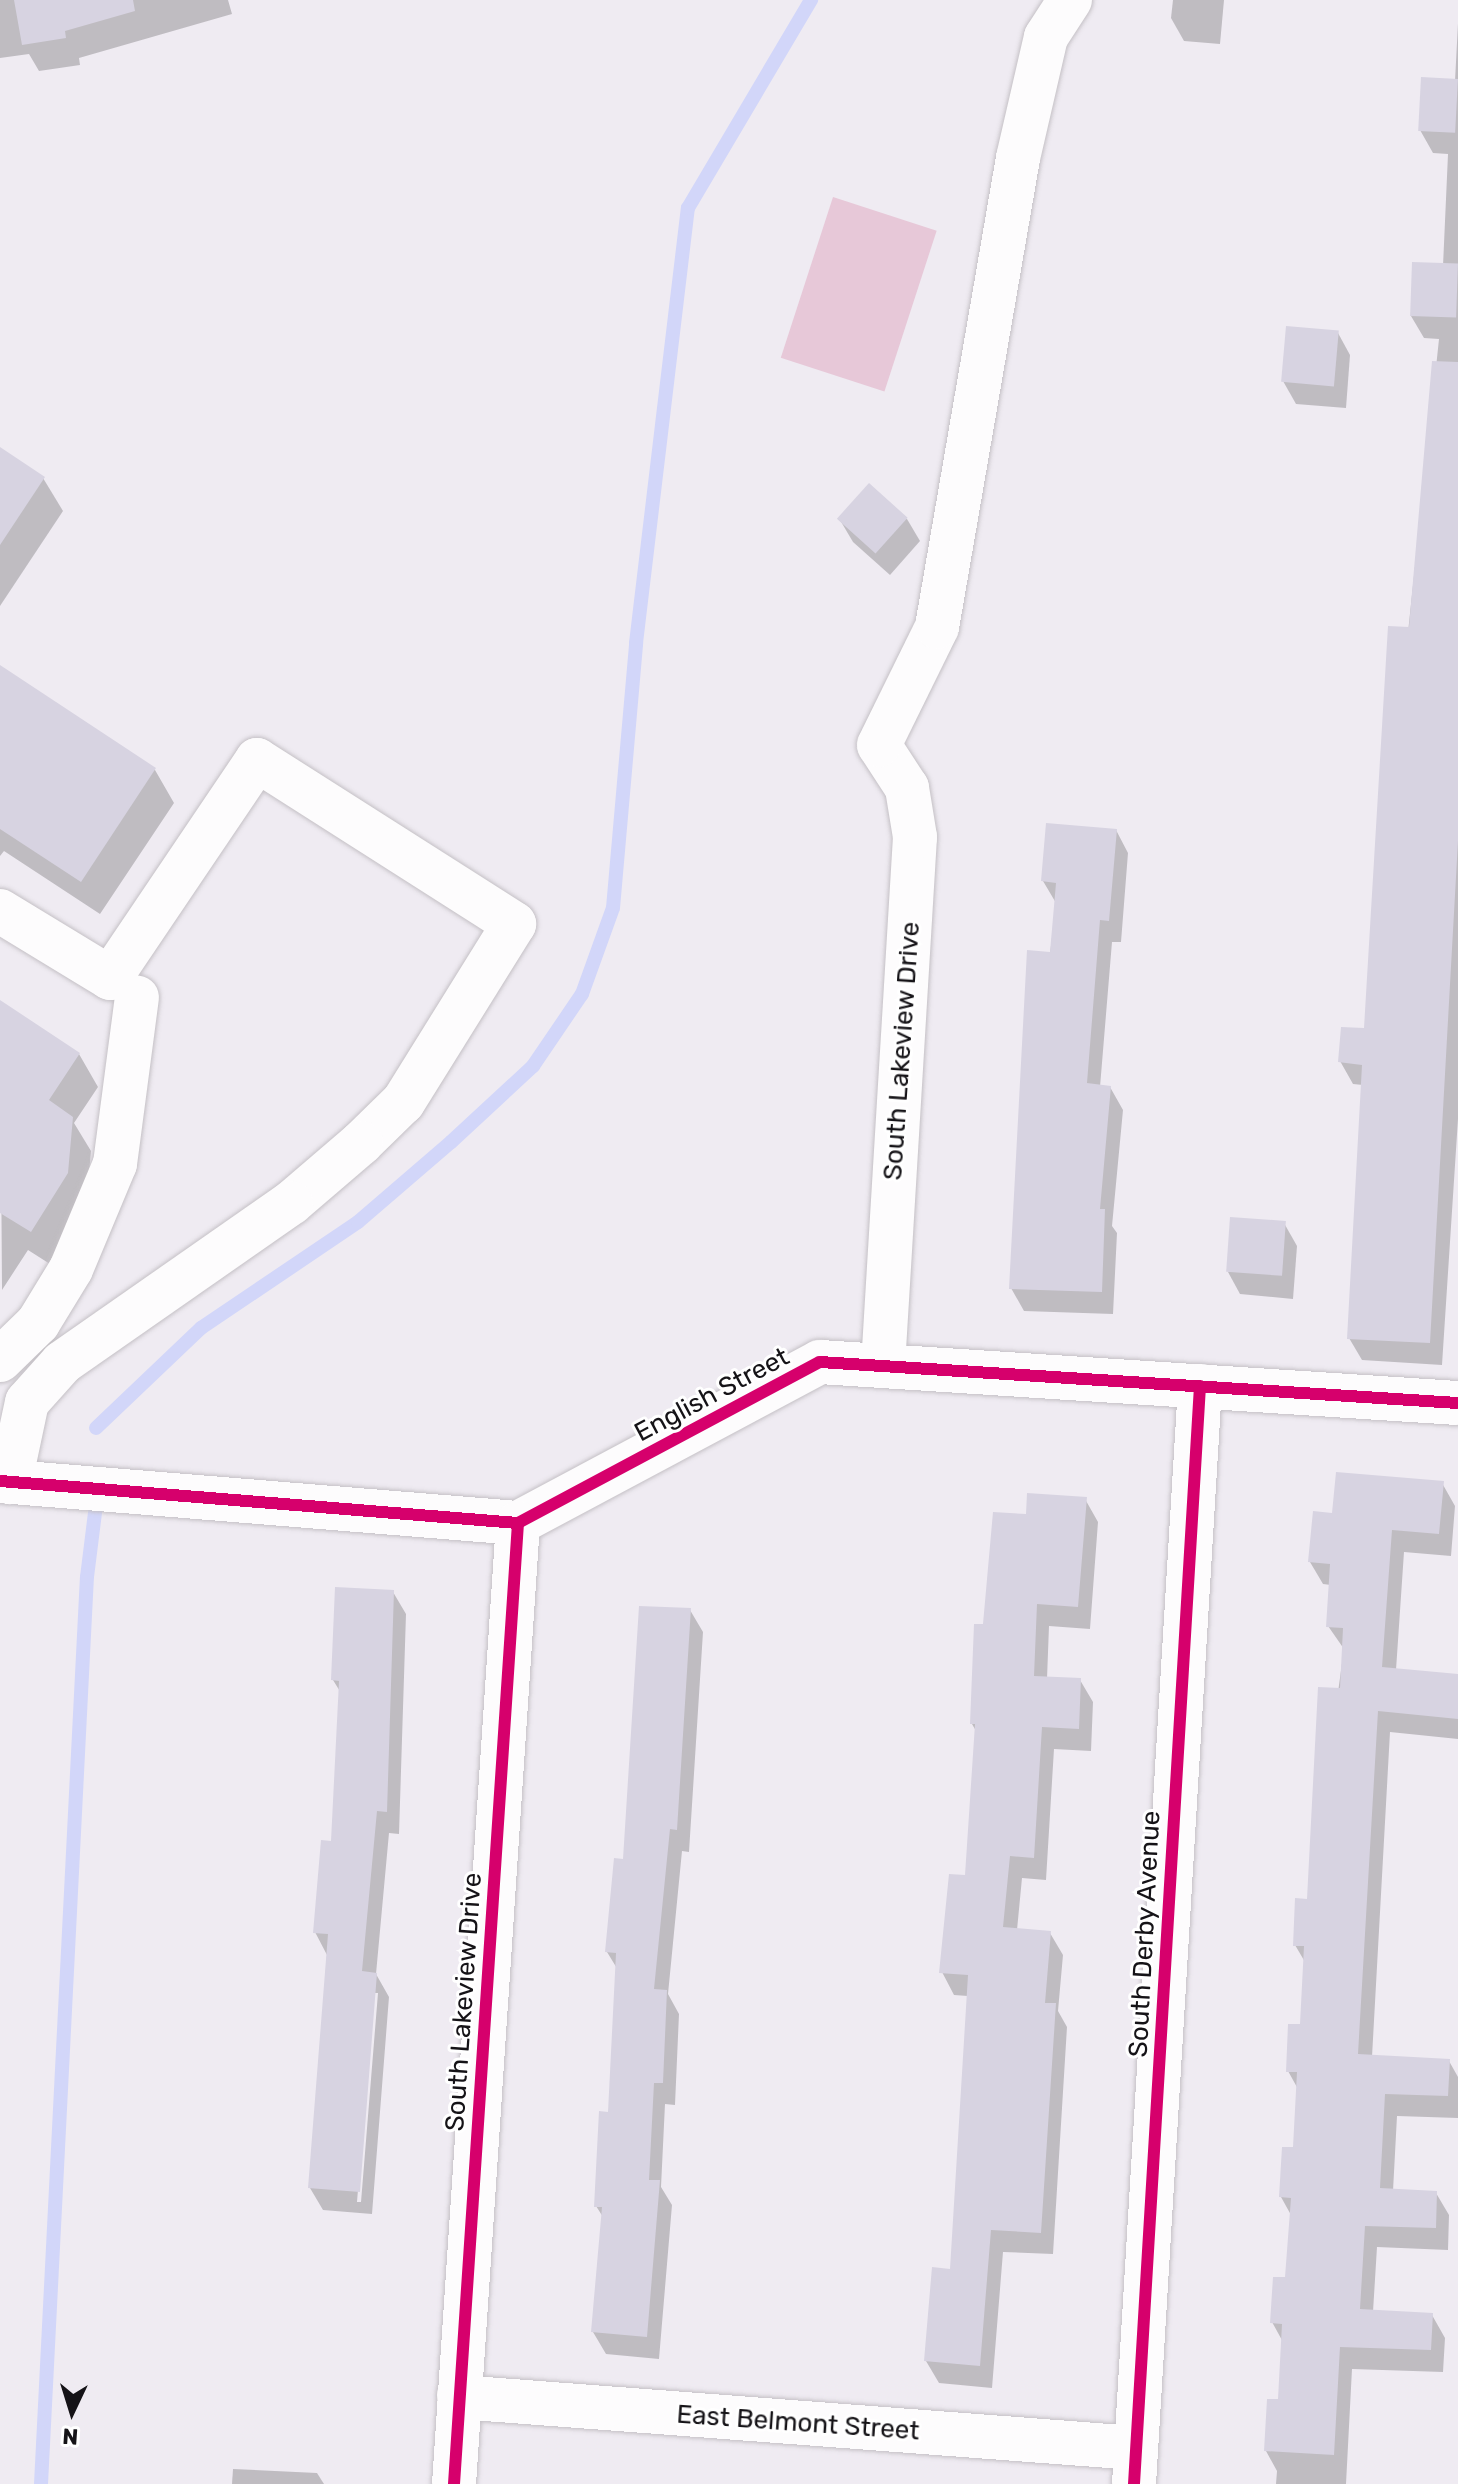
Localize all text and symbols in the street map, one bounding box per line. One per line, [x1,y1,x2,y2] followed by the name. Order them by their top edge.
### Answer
[877,920,927,1182] street label: South Lakeview Drive
[630,1341,794,1449] street label: English Street
[1123,1809,1167,2059] street label: South Derby Avenue
[439,1871,489,2133] street label: South Lakeview Drive
[32,2372,112,2452] north arrow
[675,2399,921,2447] street label: East Belmont Street
[61,2422,79,2450] text: N

